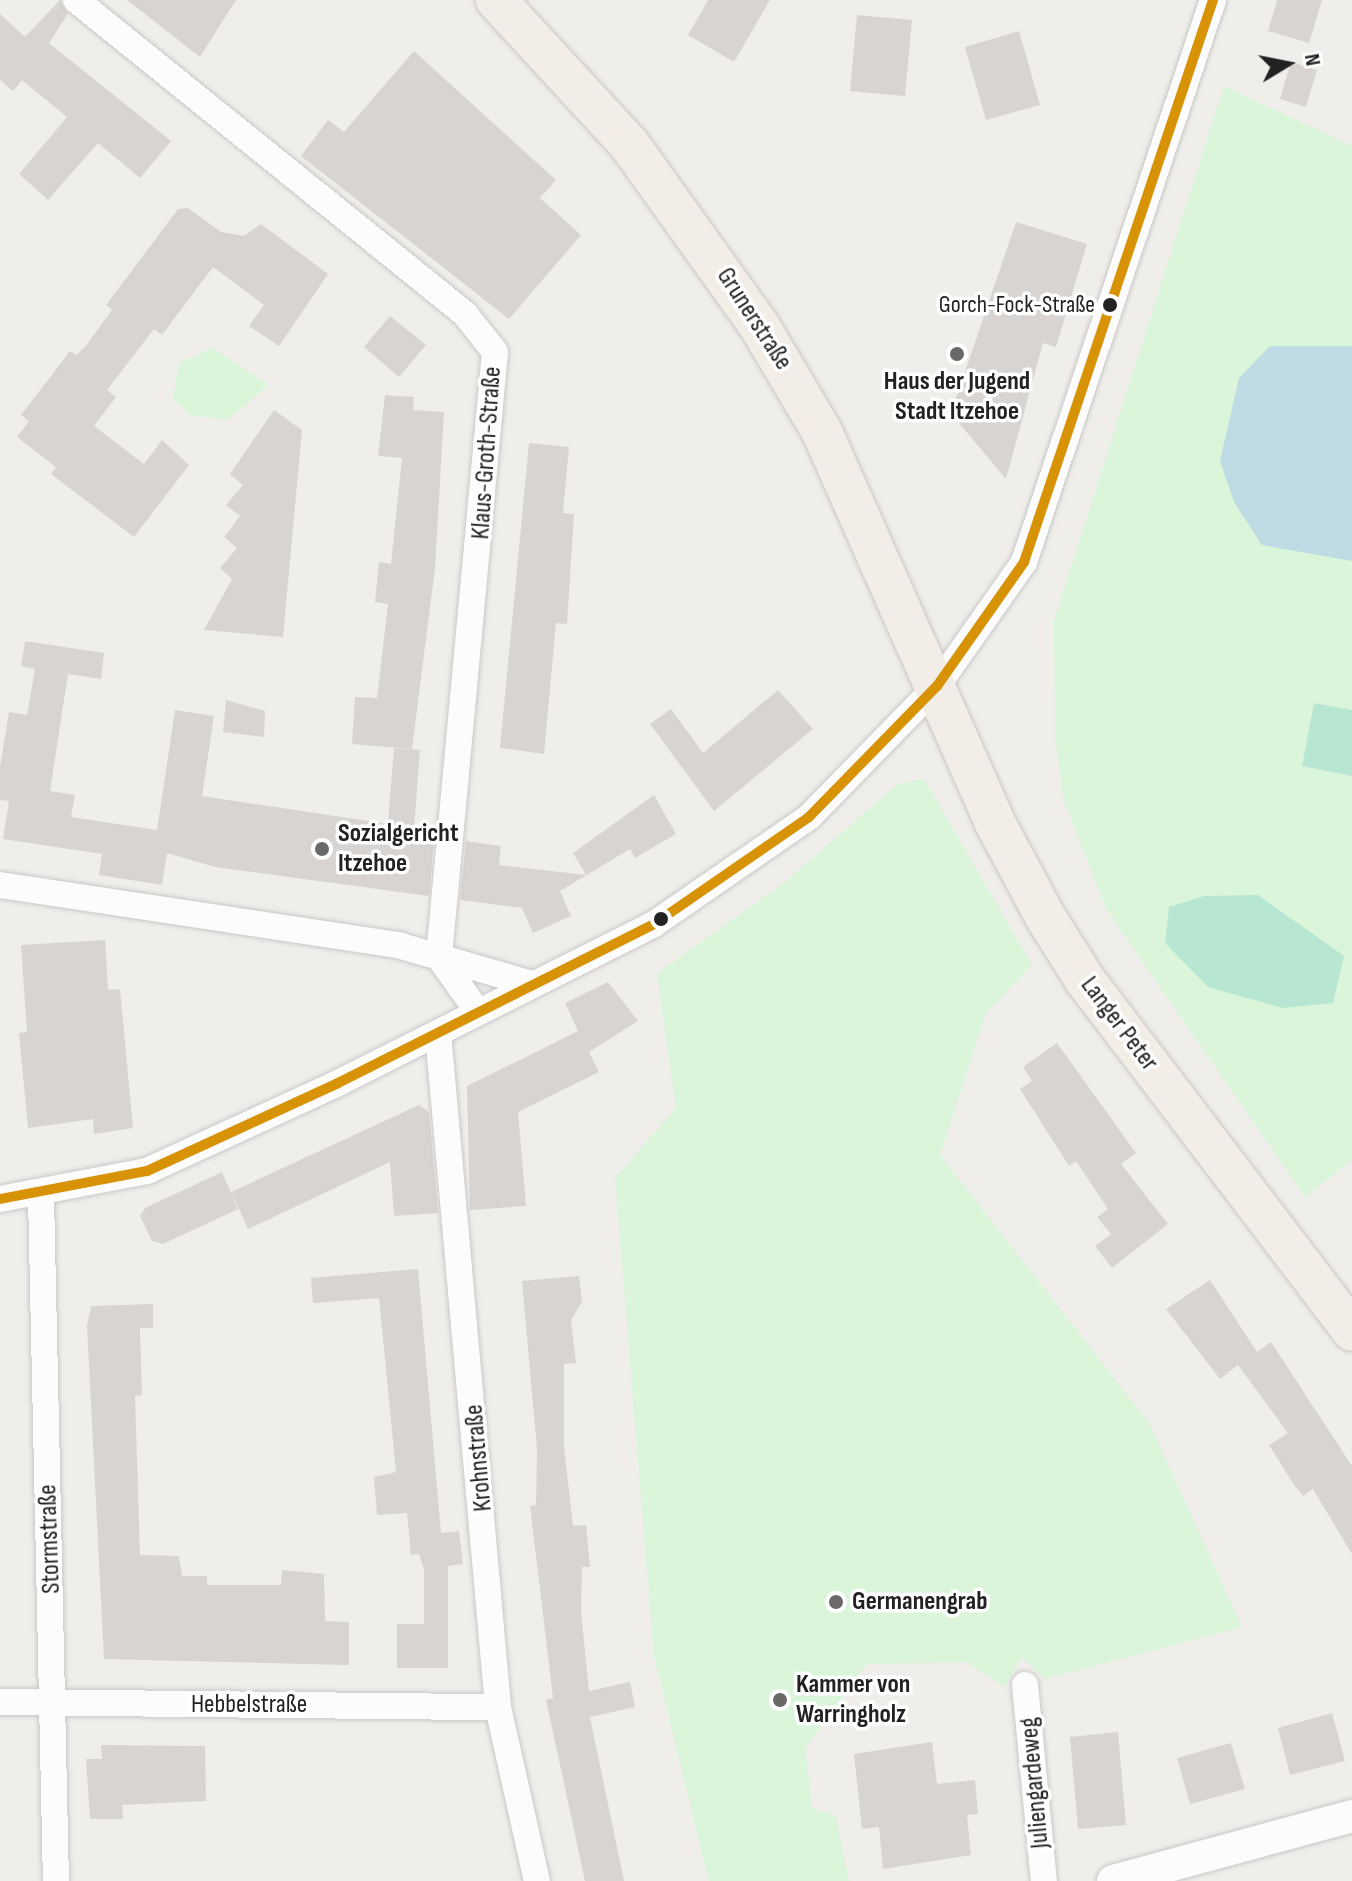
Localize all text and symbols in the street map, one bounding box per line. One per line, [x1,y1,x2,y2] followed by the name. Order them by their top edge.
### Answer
[1248,24,1328,104] north arrow
[1298,52,1326,68] text: N
[709,262,799,376] street label: Grunerstraße
[939,291,1095,319] place label: Gorch-Fock-Straße
[1102,297,1118,313] marker: Gorch-Fock-Straße
[948,345,966,363] marker: Haus der Jugend Stadt Itzehoe
[465,366,509,540] street label: Klaus-Groth-Straße
[884,366,1030,428] place label: Haus der Jugend Stadt Itzehoe
[338,818,458,880] place label: Sozialgericht Itzehoe
[313,840,331,858] marker: Sozialgericht Itzehoe
[653,911,669,927] unlabelled marker
[1073,971,1165,1077] street label: Langer Peter
[459,1403,499,1513] street label: Krohnstraße
[32,1484,68,1594] street label: Stormstraße
[852,1586,987,1618] place label: Germanengrab
[827,1593,845,1611] marker: Germanengrab
[796,1669,910,1730] place label: Kammer von Warringholz
[191,1689,307,1721] street label: Hebbelstraße
[771,1691,789,1709] marker: Kammer von Warringholz
[1014,1716,1056,1850] street label: Juliengardeweg

